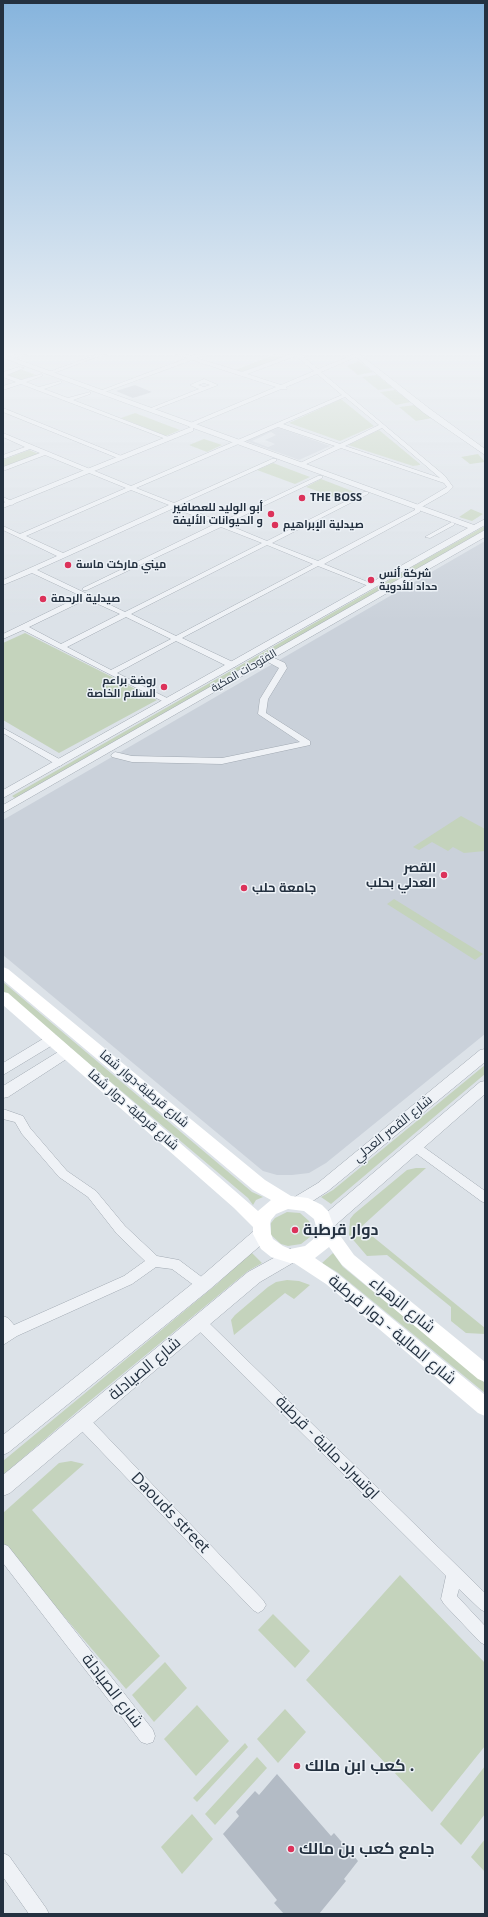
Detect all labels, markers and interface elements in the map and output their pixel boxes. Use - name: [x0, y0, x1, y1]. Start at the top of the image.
- place label: THE BOSS: [310, 491, 362, 505]
- marker: THE BOSS: [297, 493, 307, 503]
- place label: أبو الوليد للعصافير و الحيوانات الأليفة: [173, 501, 263, 527]
- marker: أبو الوليد للعصافير و الحيوانات الأليفة: [266, 509, 276, 519]
- place label: صيدلية الإبراهيم: [283, 518, 364, 532]
- marker: صيدلية الإبراهيم: [270, 520, 280, 530]
- place label: ميني ماركت ماسة: [76, 558, 166, 572]
- marker: ميني ماركت ماسة: [63, 560, 73, 570]
- place label: شركة أنس حداد للأدوية: [379, 567, 437, 593]
- marker: شركة أنس حداد للأدوية: [366, 575, 376, 585]
- place label: صيدلية الرحمة: [51, 592, 120, 606]
- marker: صيدلية الرحمة: [38, 594, 48, 604]
- street label: الفتوحات المكية: [209, 647, 279, 695]
- place label: روضة براعم السلام الخاصة: [87, 674, 156, 700]
- marker: روضة براعم السلام الخاصة: [159, 682, 169, 692]
- place label: القصر العدلي بحلب: [366, 860, 436, 891]
- marker: القصر العدلي بحلب: [439, 870, 449, 880]
- place label: جامعة حلب: [252, 880, 316, 896]
- marker: جامعة حلب: [239, 883, 249, 893]
- street label: شارع قرطبة-دوار شفا: [96, 1047, 192, 1131]
- street label: شارع قرطبة- دوار شفا: [84, 1066, 182, 1154]
- street label: شارع القصر العدلي: [350, 1092, 436, 1166]
- place label: دوار قرطبة: [303, 1220, 378, 1240]
- marker: دوار قرطبة: [290, 1225, 300, 1235]
- street label: شارع المالية - دوار قرطبة: [324, 1271, 460, 1389]
- street label: شارع الزهراء: [365, 1273, 439, 1337]
- street label: شارع الصيادلة: [105, 1333, 185, 1405]
- street label: اوتسراد مالية - قرطبة: [271, 1392, 383, 1504]
- street label: Daouds street: [127, 1469, 213, 1557]
- street label: شارع الصيادلة: [77, 1650, 147, 1732]
- place label: كعب ابن مالك .: [305, 1756, 414, 1776]
- marker: كعب ابن مالك .: [292, 1761, 302, 1771]
- place label: جامع كعب بن مالك: [299, 1839, 435, 1859]
- marker: جامع كعب بن مالك: [286, 1844, 296, 1854]

